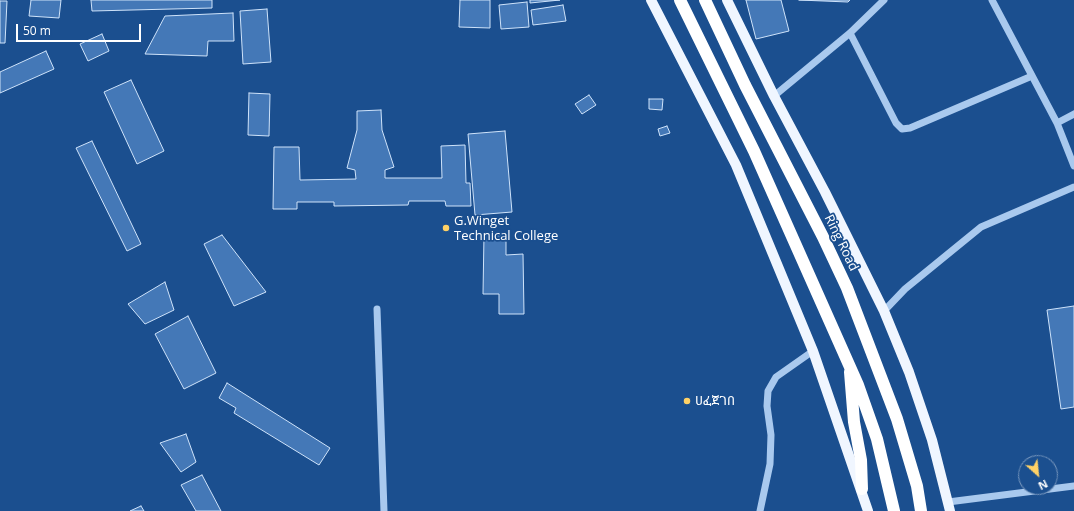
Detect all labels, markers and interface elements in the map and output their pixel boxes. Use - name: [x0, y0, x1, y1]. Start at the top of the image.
- scale bar: [18, 16, 143, 42]
- text: 50 m: [23, 22, 51, 39]
- street label: Ring Road: [821, 212, 861, 274]
- place label: G.Winget Technical College: [454, 213, 558, 244]
- marker: G.Winget Technical College: [441, 223, 451, 233]
- place label: ሀፈጀገበ: [695, 393, 735, 409]
- marker: ሀፈጀገበ: [682, 396, 692, 406]
- north arrow: [1018, 455, 1058, 495]
- text: N: [1036, 477, 1051, 494]

